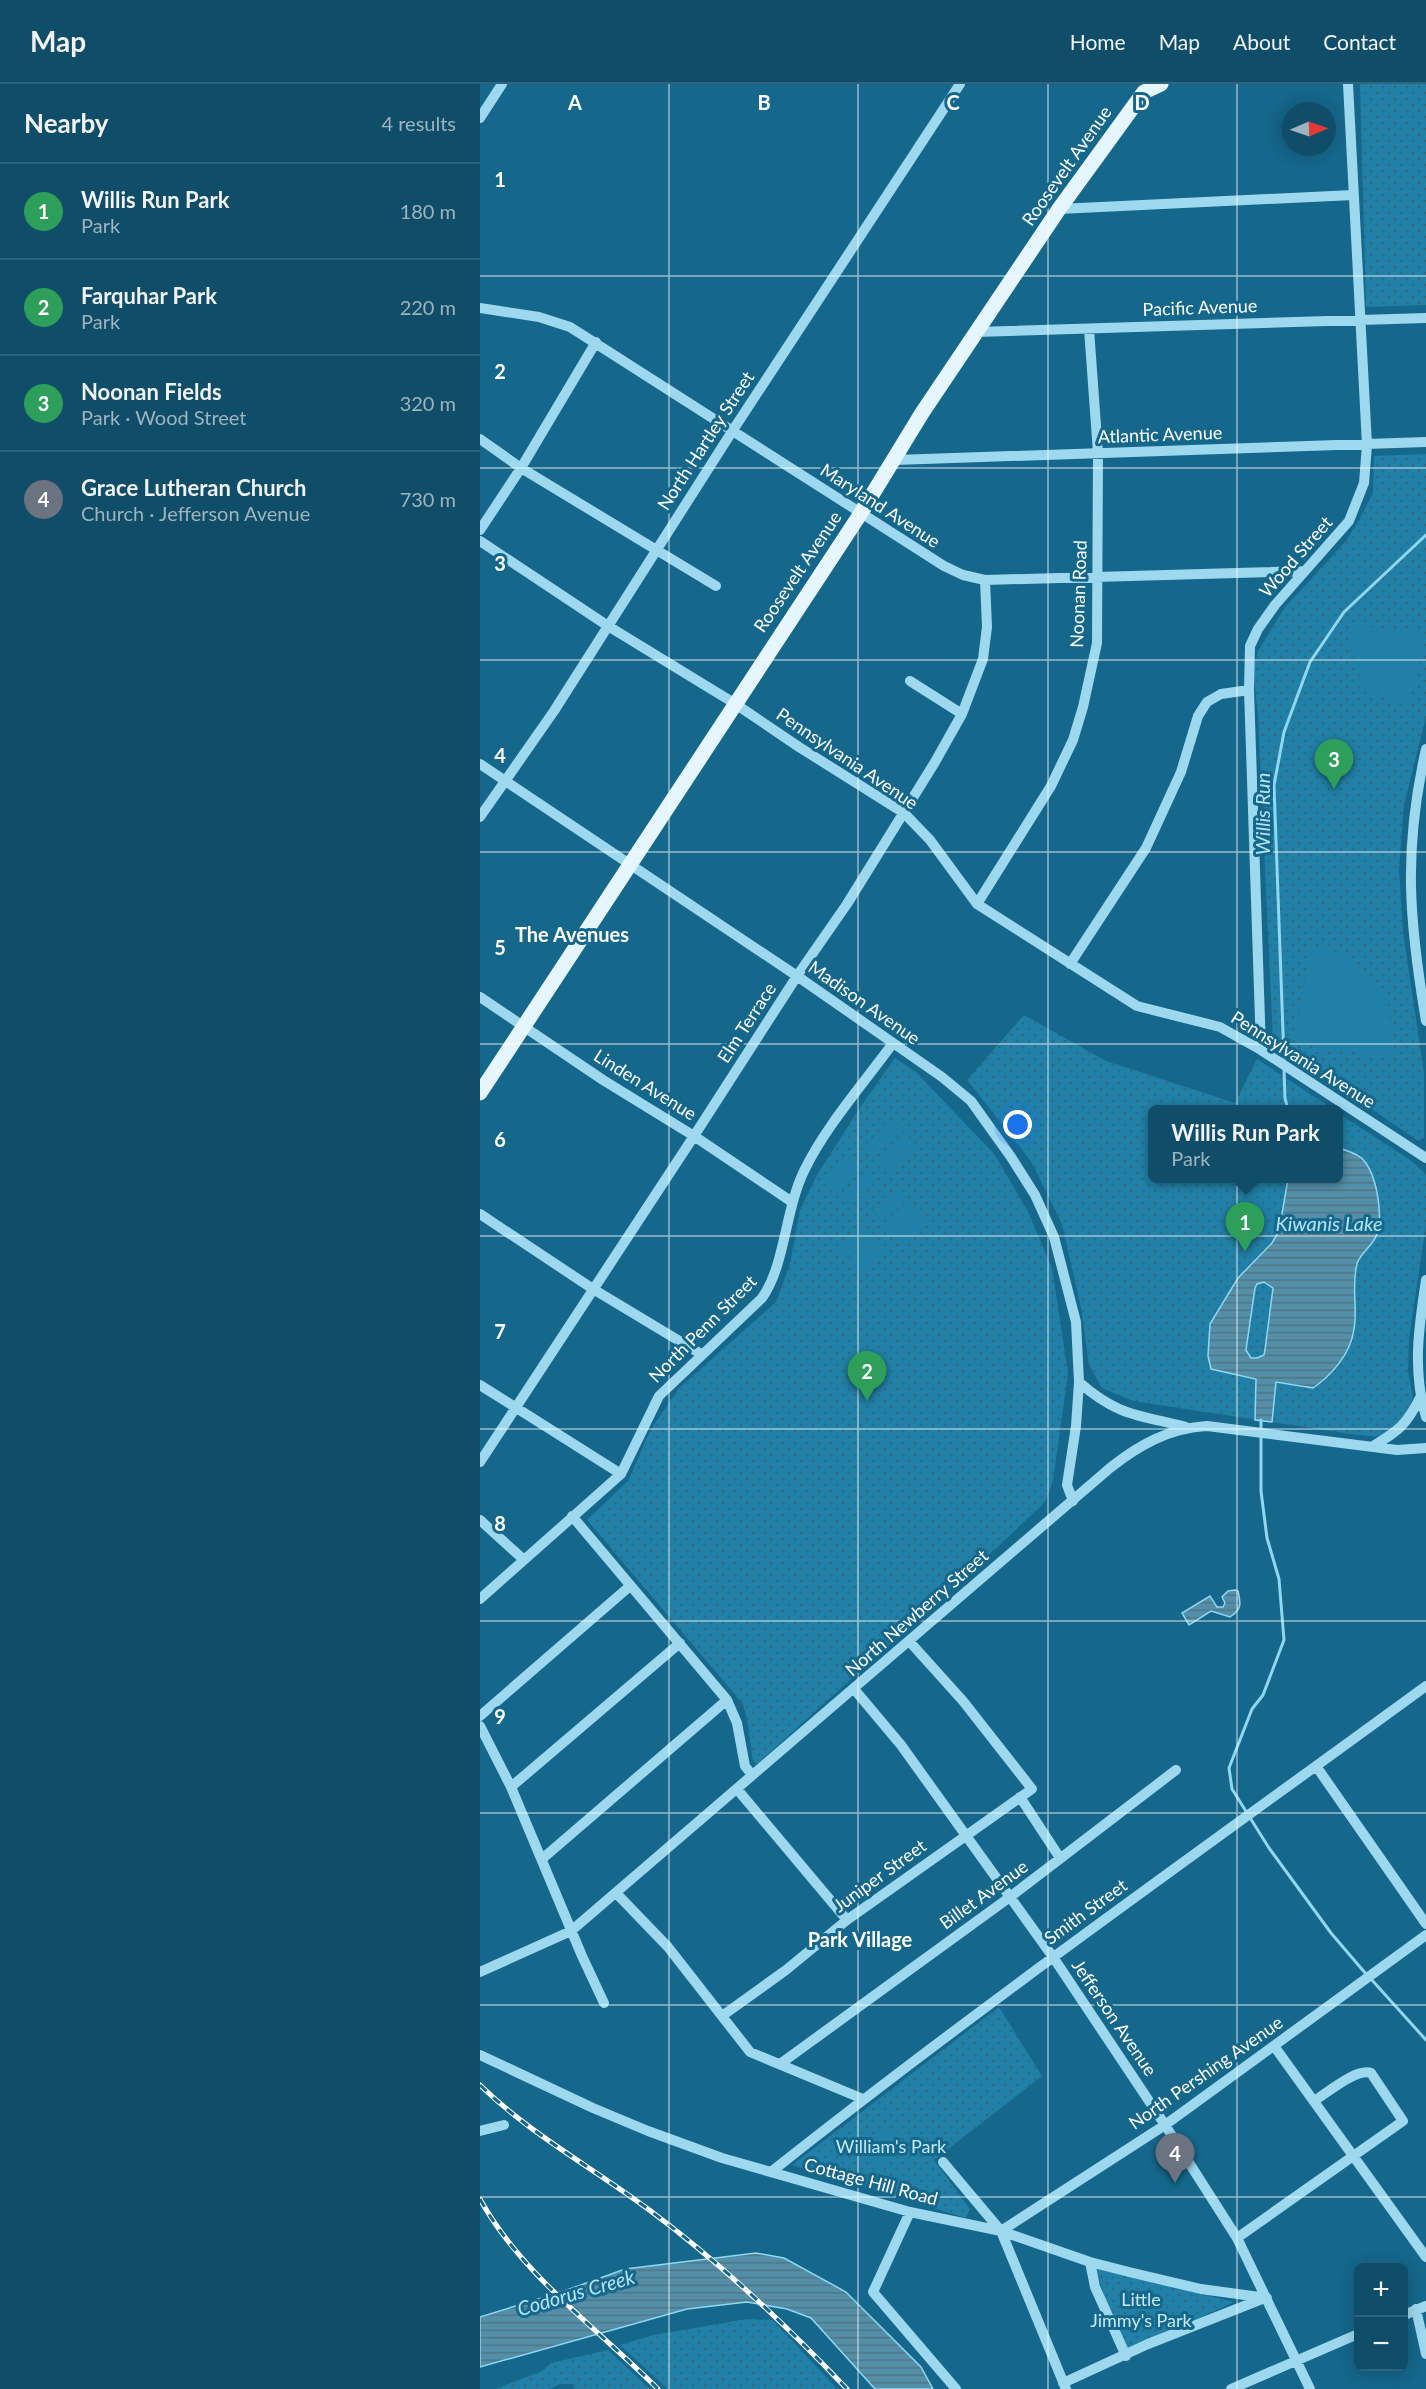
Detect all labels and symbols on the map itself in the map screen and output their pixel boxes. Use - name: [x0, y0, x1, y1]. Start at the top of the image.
- text: A: [567, 90, 582, 114]
- text: B: [757, 90, 771, 114]
- text: C: [946, 90, 960, 114]
- text: D: [1134, 90, 1150, 114]
- street label: Roosevelt Avenue: [1017, 101, 1116, 230]
- north arrow: [1282, 102, 1336, 156]
- text: 1: [494, 167, 506, 191]
- street label: Pacific Avenue: [1142, 294, 1258, 320]
- text: 2: [494, 359, 506, 383]
- street label: North Hartley Street: [652, 366, 759, 514]
- street label: Atlantic Avenue: [1097, 421, 1223, 447]
- street label: Maryland Avenue: [817, 458, 944, 552]
- street label: Roosevelt Avenue: [749, 507, 846, 636]
- street label: Wood Street: [1254, 511, 1337, 601]
- street label: Noonan Road: [1065, 540, 1091, 648]
- text: 3: [494, 551, 506, 575]
- street label: Pennsylvania Avenue: [773, 703, 923, 814]
- pin: 3: [1314, 740, 1354, 789]
- text: 4: [494, 743, 506, 767]
- water label: Willis Run: [1250, 773, 1274, 855]
- district label: The Avenues: [515, 922, 629, 946]
- text: 5: [494, 935, 506, 959]
- street label: Madison Avenue: [804, 955, 925, 1049]
- street label: Elm Terrace: [712, 978, 780, 1067]
- street label: Pennsylvania Avenue: [1227, 1006, 1380, 1112]
- street label: Linden Avenue: [590, 1044, 701, 1124]
- your location: [1003, 1110, 1032, 1139]
- text: 6: [494, 1127, 506, 1151]
- pin: 1: [1226, 1202, 1264, 1252]
- water label: Kiwanis Lake: [1275, 1211, 1383, 1235]
- street label: North Penn Street: [644, 1269, 761, 1387]
- text: 7: [494, 1319, 506, 1343]
- pin: 2: [848, 1352, 886, 1401]
- text: 8: [494, 1511, 506, 1535]
- street label: North Newberry Street: [840, 1544, 993, 1680]
- text: 9: [494, 1704, 506, 1728]
- street label: Juniper Street: [829, 1834, 931, 1916]
- street label: Billet Avenue: [935, 1855, 1032, 1934]
- street label: Smith Street: [1040, 1873, 1132, 1949]
- district label: Park Village: [808, 1927, 913, 1951]
- street label: Jefferson Avenue: [1068, 1955, 1162, 2080]
- street label: North Pershing Avenue: [1124, 2011, 1287, 2134]
- pin: 4: [1156, 2134, 1194, 2183]
- park label: William's Park: [836, 2135, 947, 2157]
- street label: Cottage Hill Road: [802, 2153, 940, 2209]
- water label: Codorus Creek: [514, 2264, 638, 2320]
- park label: Little Jimmy's Park: [1090, 2288, 1193, 2331]

